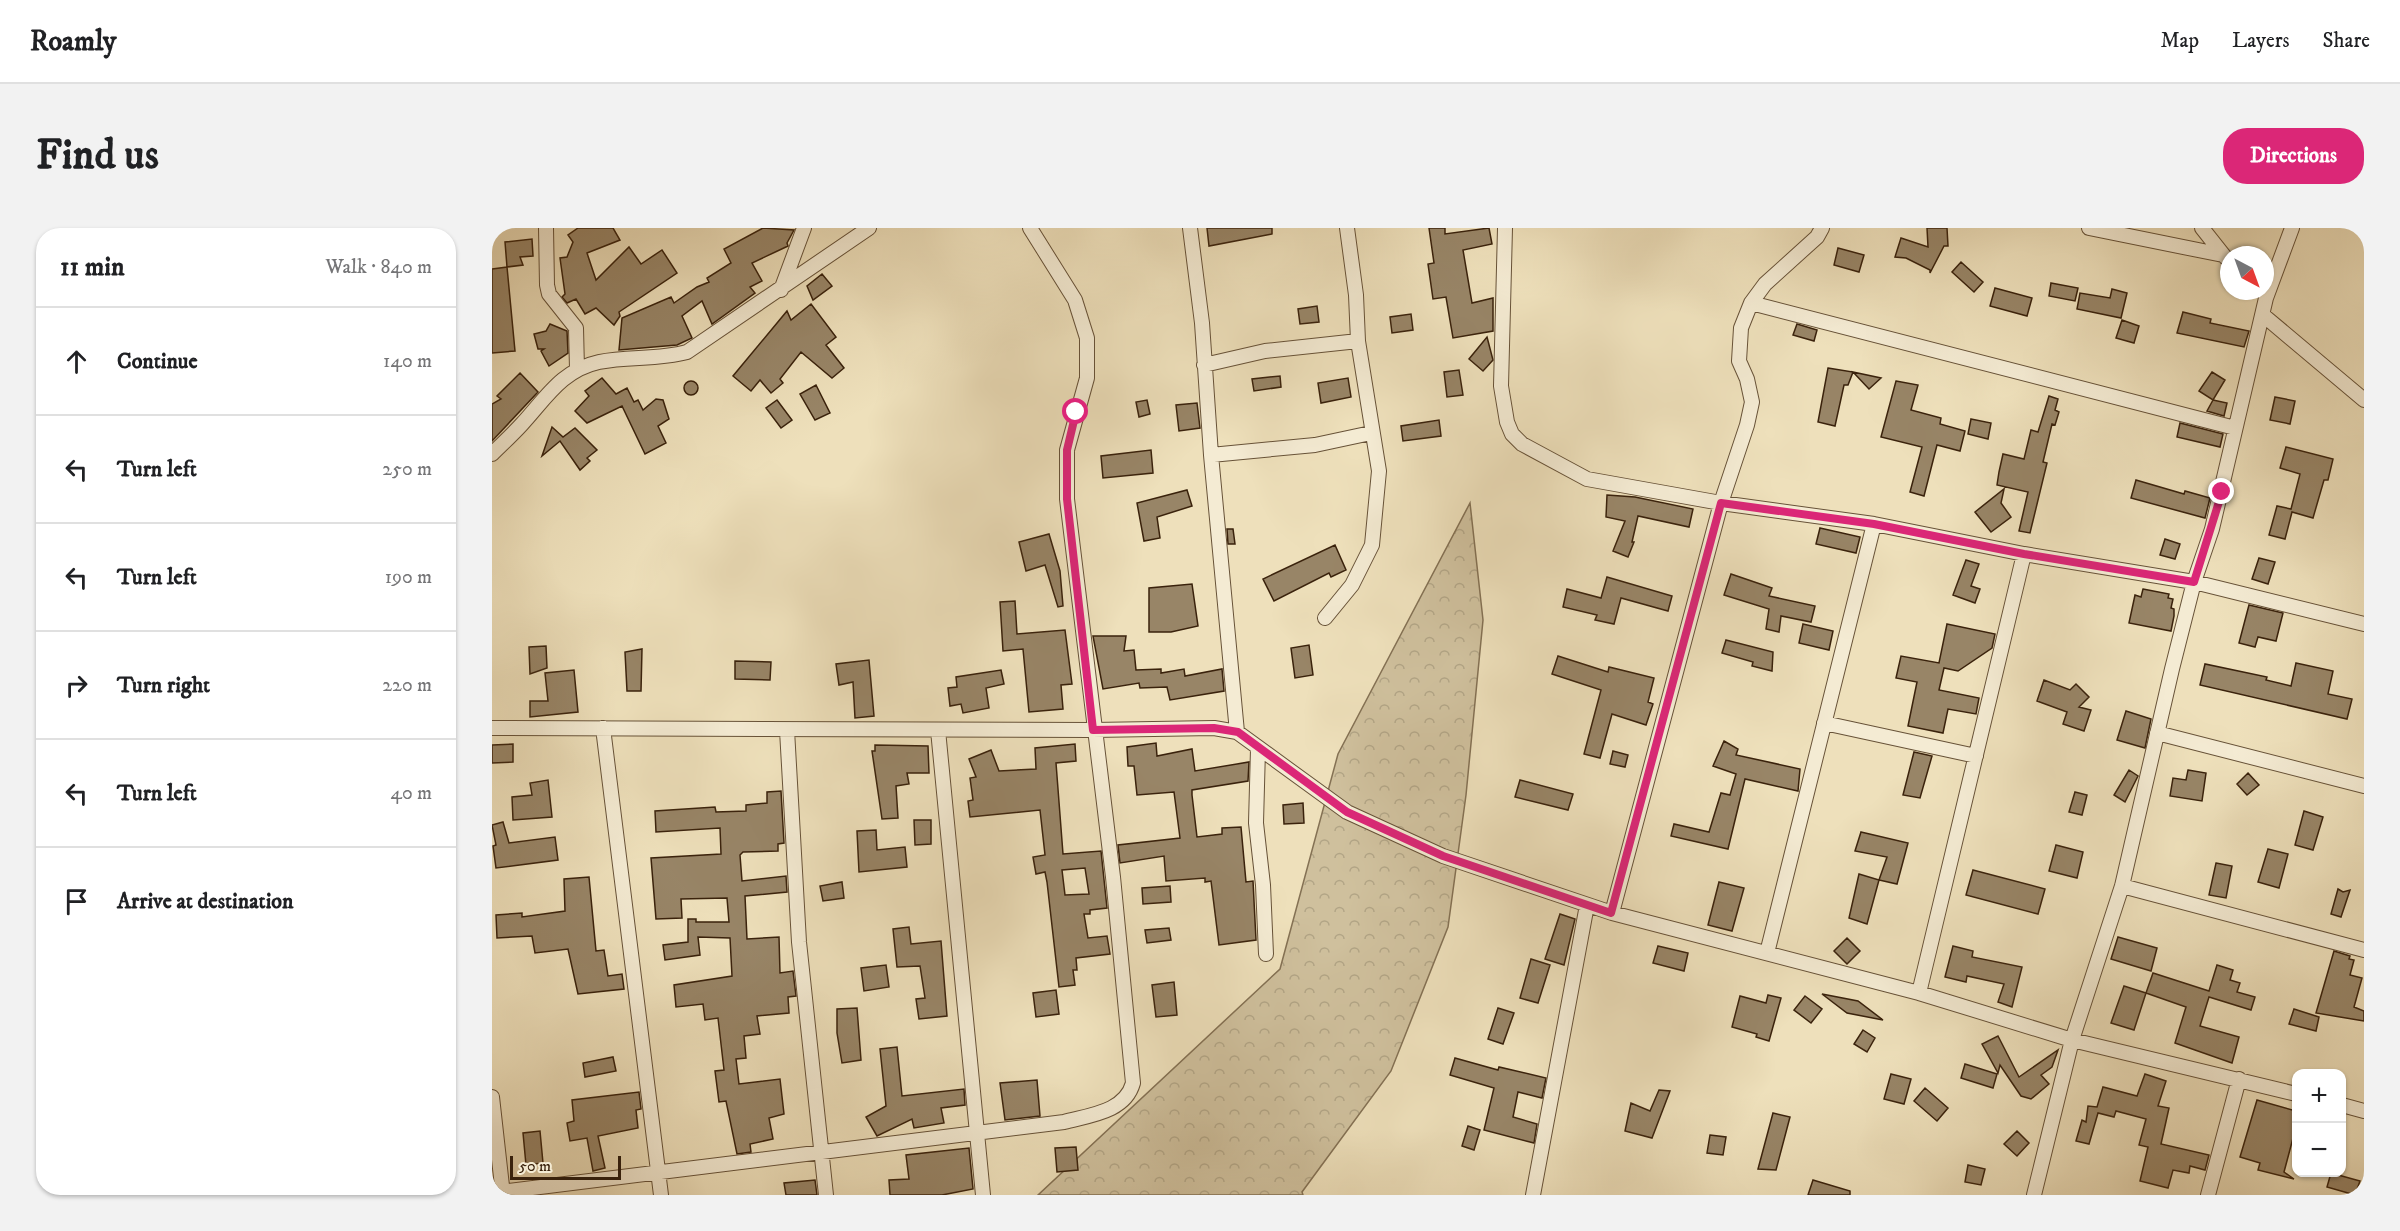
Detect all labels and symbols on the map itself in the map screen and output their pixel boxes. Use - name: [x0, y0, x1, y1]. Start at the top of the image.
- north arrow: [2220, 246, 2274, 300]
- route start: [1062, 398, 1088, 424]
- route end: [2208, 478, 2234, 504]
- scale bar: [510, 1153, 621, 1180]

